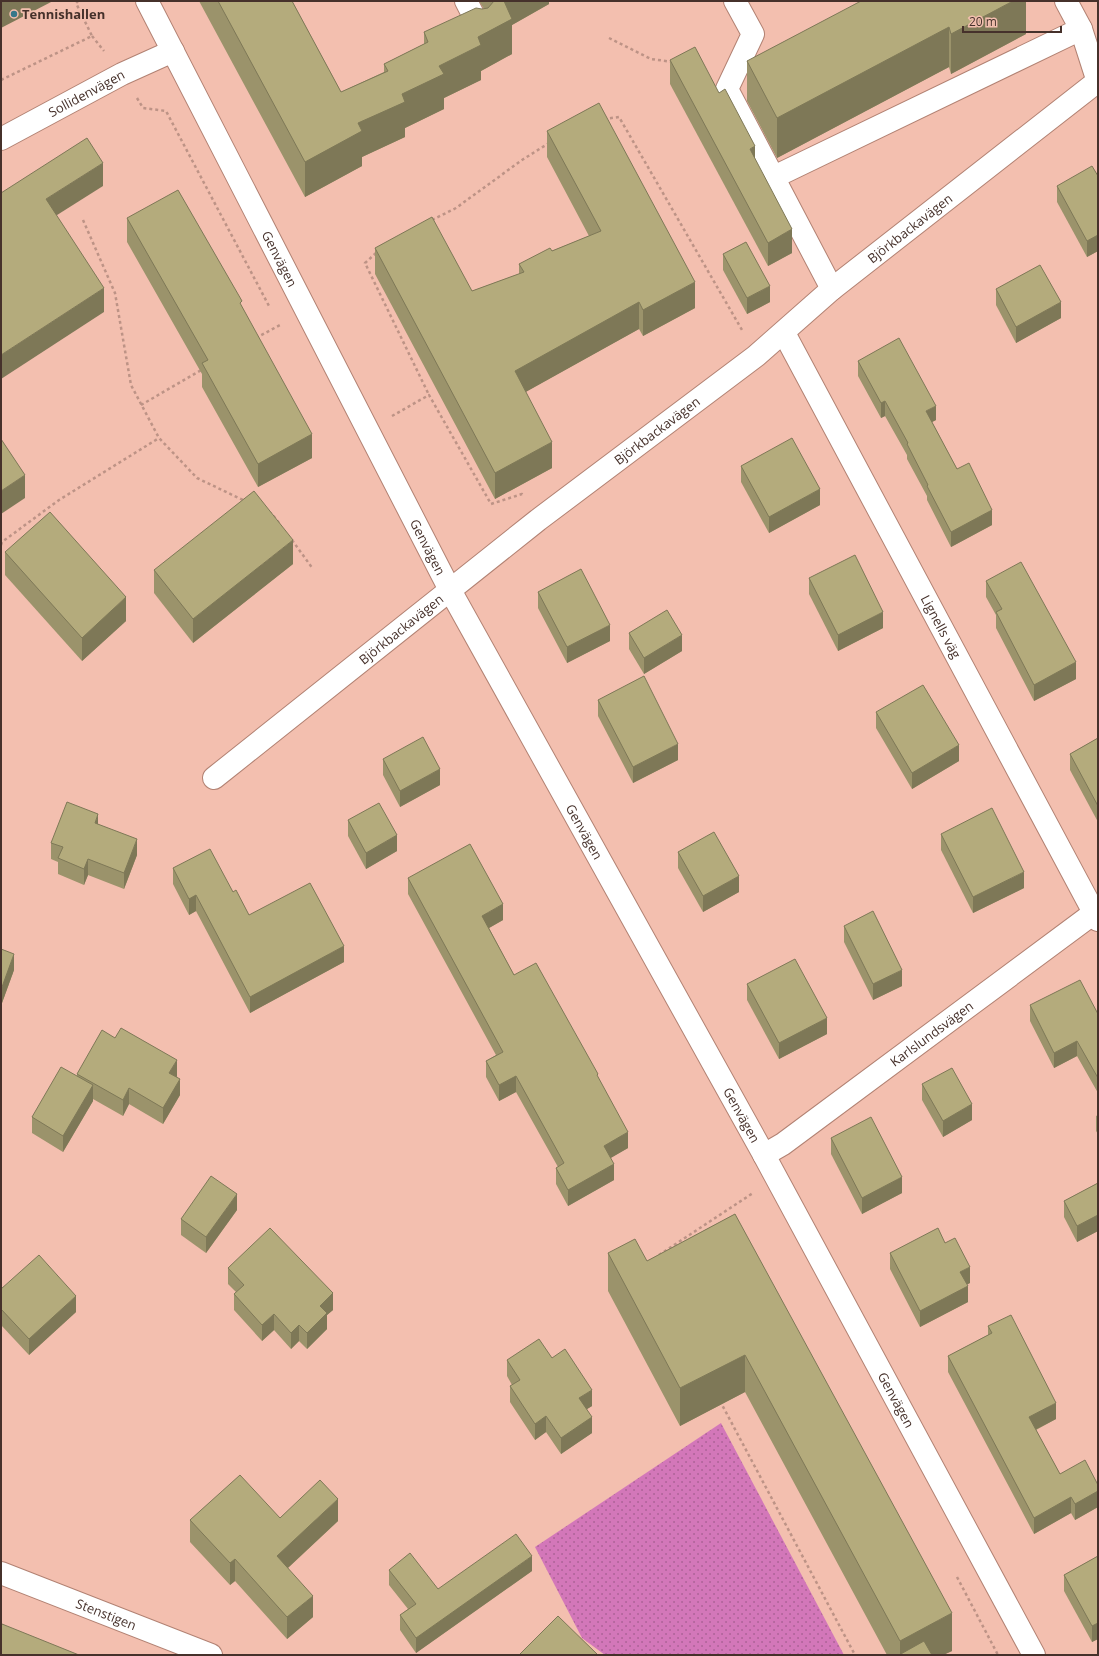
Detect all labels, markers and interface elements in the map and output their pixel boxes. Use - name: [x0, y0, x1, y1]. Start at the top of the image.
- place label: Tennishallen: [22, 5, 105, 23]
- scale bar: [963, 8, 1061, 34]
- marker: Tennishallen: [9, 9, 19, 19]
- text: 20 m: [969, 13, 997, 30]
- street label: Sollidenvägen: [45, 65, 128, 121]
- street label: Björkbackavägen: [864, 189, 956, 267]
- street label: Genvägen: [258, 228, 302, 290]
- street label: Björkbackavägen: [610, 392, 704, 469]
- street label: Genvägen: [406, 516, 450, 578]
- street label: Björkbackavägen: [355, 590, 447, 668]
- street label: Lignells väg: [917, 592, 965, 661]
- street label: Genvägen: [562, 801, 607, 863]
- street label: Karlslundsvägen: [886, 997, 977, 1071]
- street label: Genvägen: [719, 1084, 764, 1146]
- street label: Genvägen: [874, 1369, 919, 1431]
- street label: Stenstigen: [73, 1594, 139, 1634]

